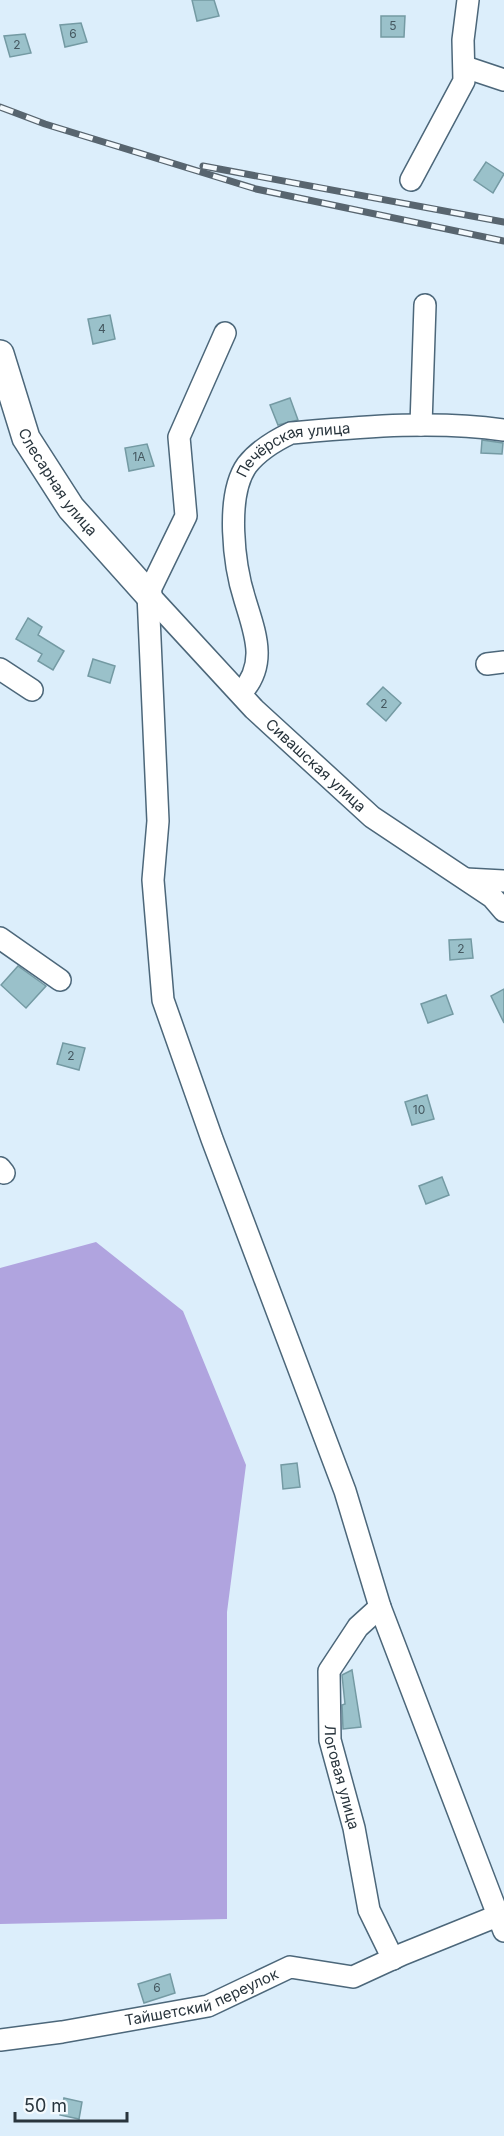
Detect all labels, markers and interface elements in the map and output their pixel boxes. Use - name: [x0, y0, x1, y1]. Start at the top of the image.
- house number: 5: [389, 18, 397, 33]
- house number: 6: [69, 26, 77, 41]
- house number: 2: [13, 37, 21, 52]
- house number: 4: [98, 321, 106, 336]
- street label: Печёрская улица: [232, 418, 351, 480]
- street label: Слесарная улица: [15, 426, 101, 540]
- house number: 1А: [132, 449, 146, 464]
- house number: 2: [380, 696, 388, 711]
- street label: Сивашская улица: [262, 714, 370, 816]
- house number: 2: [457, 941, 465, 956]
- house number: 2: [67, 1048, 75, 1063]
- house number: 10: [413, 1102, 425, 1117]
- street label: Логовая улица: [320, 1725, 364, 1832]
- street label: Тайшетский переулок: [123, 1964, 281, 2030]
- house number: 6: [153, 1980, 161, 1995]
- scale bar: [15, 2085, 128, 2123]
- text: 50 m: [24, 2095, 67, 2116]

